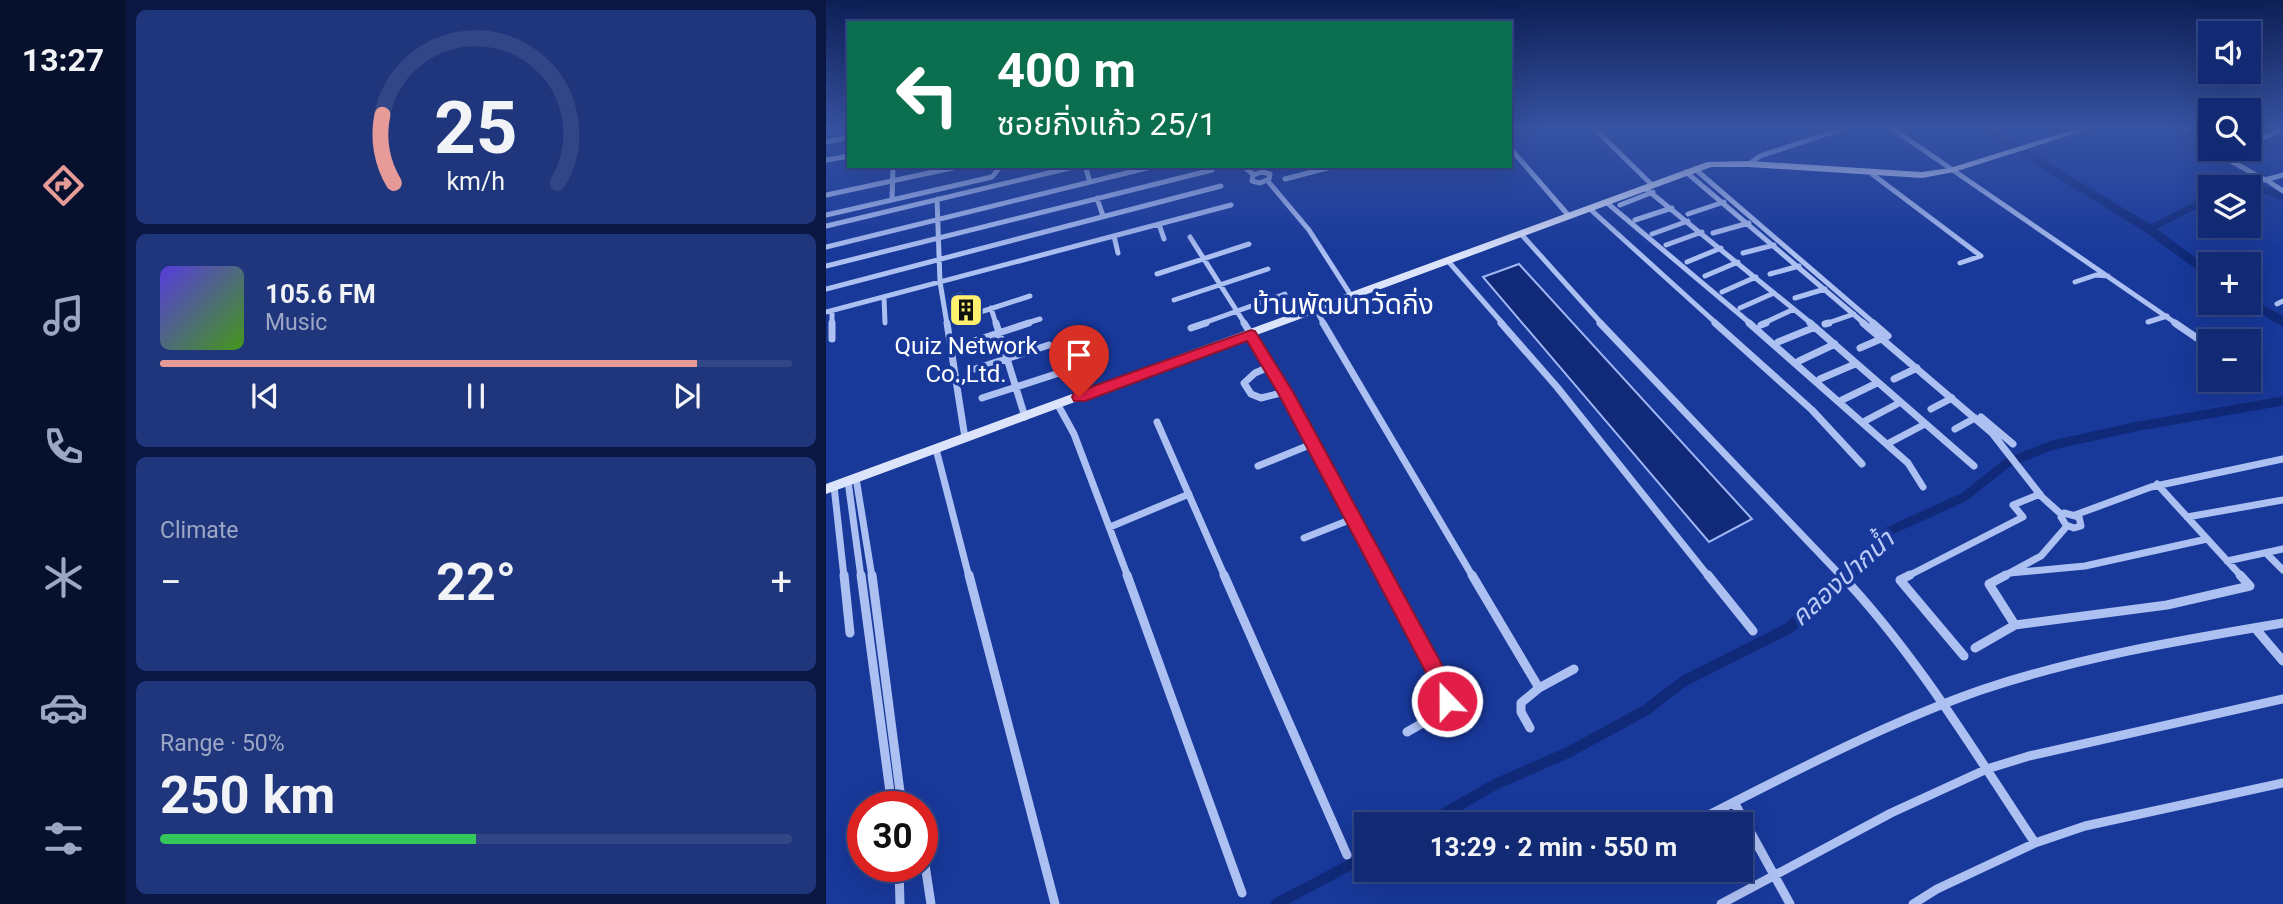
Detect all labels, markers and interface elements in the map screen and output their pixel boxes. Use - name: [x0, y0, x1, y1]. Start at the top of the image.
- map controls: [2198, 21, 2261, 392]
- button: sound: [2198, 21, 2261, 84]
- text: 13:27: [22, 41, 104, 79]
- text: 400 m: [997, 42, 1136, 99]
- icon: left: [882, 49, 973, 140]
- text: 25: [434, 85, 518, 171]
- button: search: [2198, 98, 2261, 161]
- text: ซอยกิ่งแก้ว 25/1: [997, 105, 1217, 143]
- icon: directions: [39, 161, 88, 210]
- text: km/h: [447, 167, 505, 196]
- button: layers: [2198, 175, 2261, 238]
- button: +: [2198, 252, 2261, 315]
- text: 105.6 FM: [265, 279, 376, 309]
- district label: บ้านพัฒนาวัดกิ่ง: [1252, 287, 1434, 321]
- icon: music: [39, 291, 88, 340]
- building icon: Quiz Network Co.,Ltd.: [947, 291, 985, 329]
- text: Music: [265, 309, 327, 336]
- pin: [1049, 325, 1109, 397]
- button: −: [2198, 329, 2261, 392]
- place label: Quiz Network Co.,Ltd.: [894, 332, 1038, 388]
- icon: arrive: [1060, 336, 1098, 374]
- icon: previous: [246, 377, 284, 415]
- icon: pause: [457, 377, 495, 415]
- icon: next: [668, 377, 706, 415]
- icon: phone: [39, 422, 88, 471]
- text: Climate: [160, 517, 239, 544]
- water label: คลองปากน้ำ: [1782, 521, 1901, 632]
- text: 22°: [436, 552, 516, 613]
- icon: climate: [39, 553, 88, 602]
- text: −: [160, 560, 182, 604]
- text: +: [770, 560, 792, 604]
- position arrow: [1410, 664, 1484, 738]
- icon: car: [39, 683, 88, 732]
- text: Range · 50%: [160, 730, 285, 757]
- text: 250 km: [160, 765, 335, 826]
- speed limit sign: 30: [847, 791, 938, 882]
- icon: filters: [39, 814, 88, 863]
- text: 13:29 · 2 min · 550 m: [1430, 832, 1677, 862]

